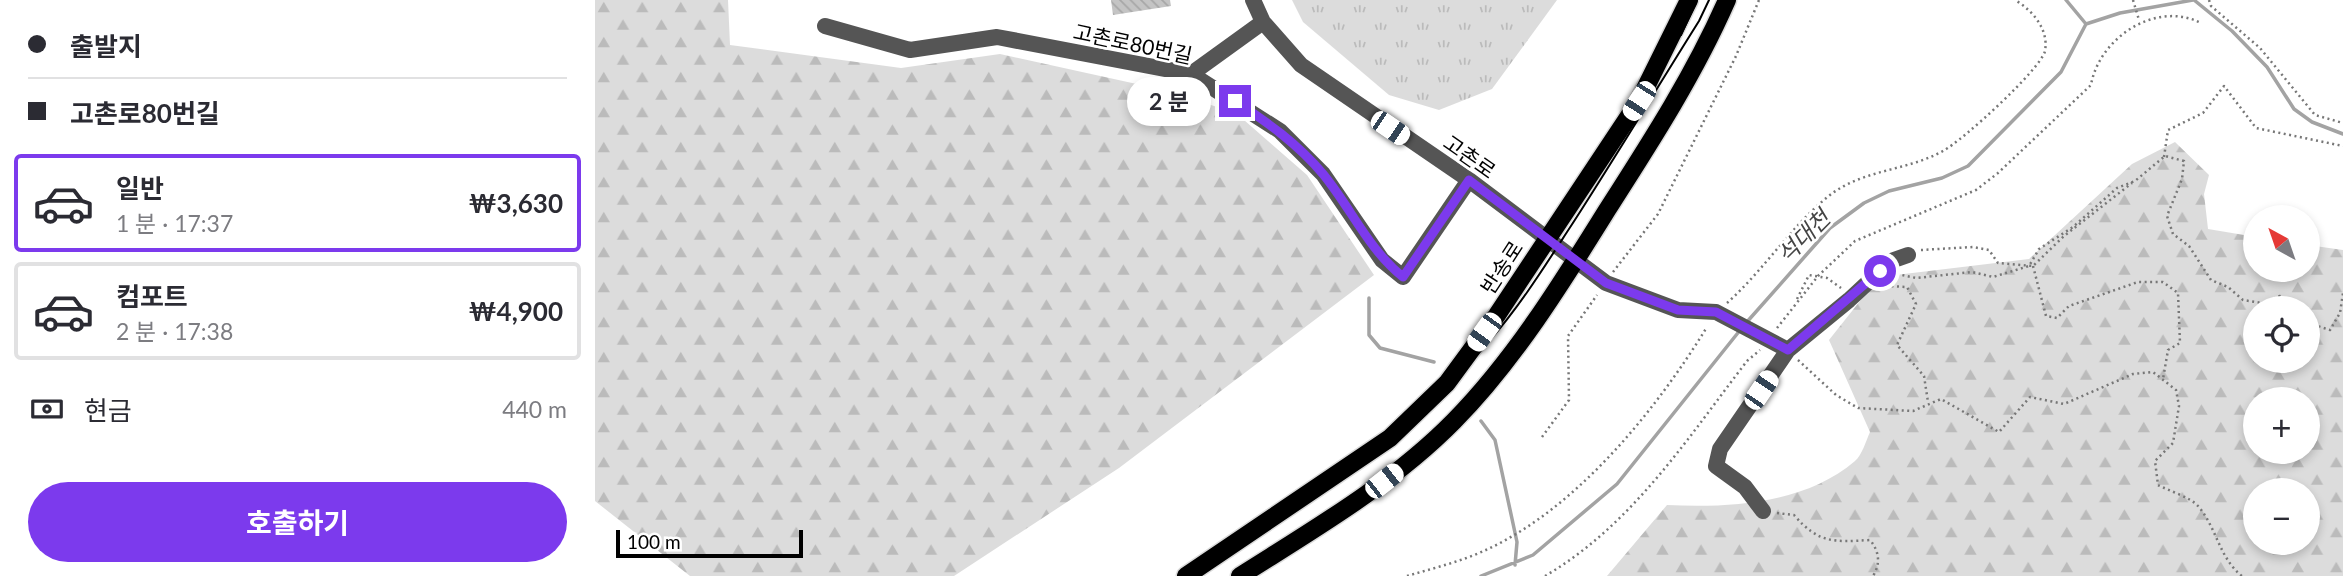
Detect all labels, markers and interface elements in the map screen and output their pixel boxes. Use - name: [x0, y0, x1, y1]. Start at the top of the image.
- street label: 고촌로80번길: [1071, 18, 1195, 68]
- text: 출발지: [70, 30, 142, 62]
- callout: 2 분: [1127, 76, 1211, 126]
- car: [1619, 78, 1660, 124]
- route end: [1219, 85, 1251, 117]
- text: 2 분: [1149, 87, 1189, 115]
- text: 고촌로80번길: [70, 97, 220, 129]
- car: [1367, 108, 1414, 148]
- street label: 고촌로: [1439, 129, 1501, 183]
- icon: car: [32, 172, 95, 235]
- text: 일반: [116, 172, 164, 204]
- text: ₩3,630: [469, 187, 563, 219]
- water label: 석대천: [1771, 202, 1837, 268]
- north arrow: [2243, 205, 2321, 282]
- map controls: [2243, 205, 2320, 555]
- text: 1 분 · 17:37: [116, 209, 233, 237]
- street label: 반송로: [1475, 236, 1527, 298]
- route start: [1864, 255, 1896, 287]
- icon: car: [32, 280, 95, 343]
- text: 컴포트: [116, 280, 188, 312]
- text: ₩4,900: [469, 295, 563, 327]
- button: locate: [2243, 296, 2320, 373]
- car: [1464, 309, 1505, 355]
- text: 2 분 · 17:38: [116, 317, 233, 345]
- car: [1741, 367, 1782, 413]
- button: +: [2243, 387, 2320, 464]
- icon: cash: [28, 390, 66, 428]
- text: 현금: [84, 394, 132, 426]
- text: 440 m: [502, 395, 567, 423]
- car: [1361, 460, 1408, 502]
- button: −: [2243, 478, 2320, 555]
- button: 호출하기: [28, 482, 567, 562]
- scale bar: [616, 527, 803, 559]
- text: 100 m: [627, 530, 681, 553]

